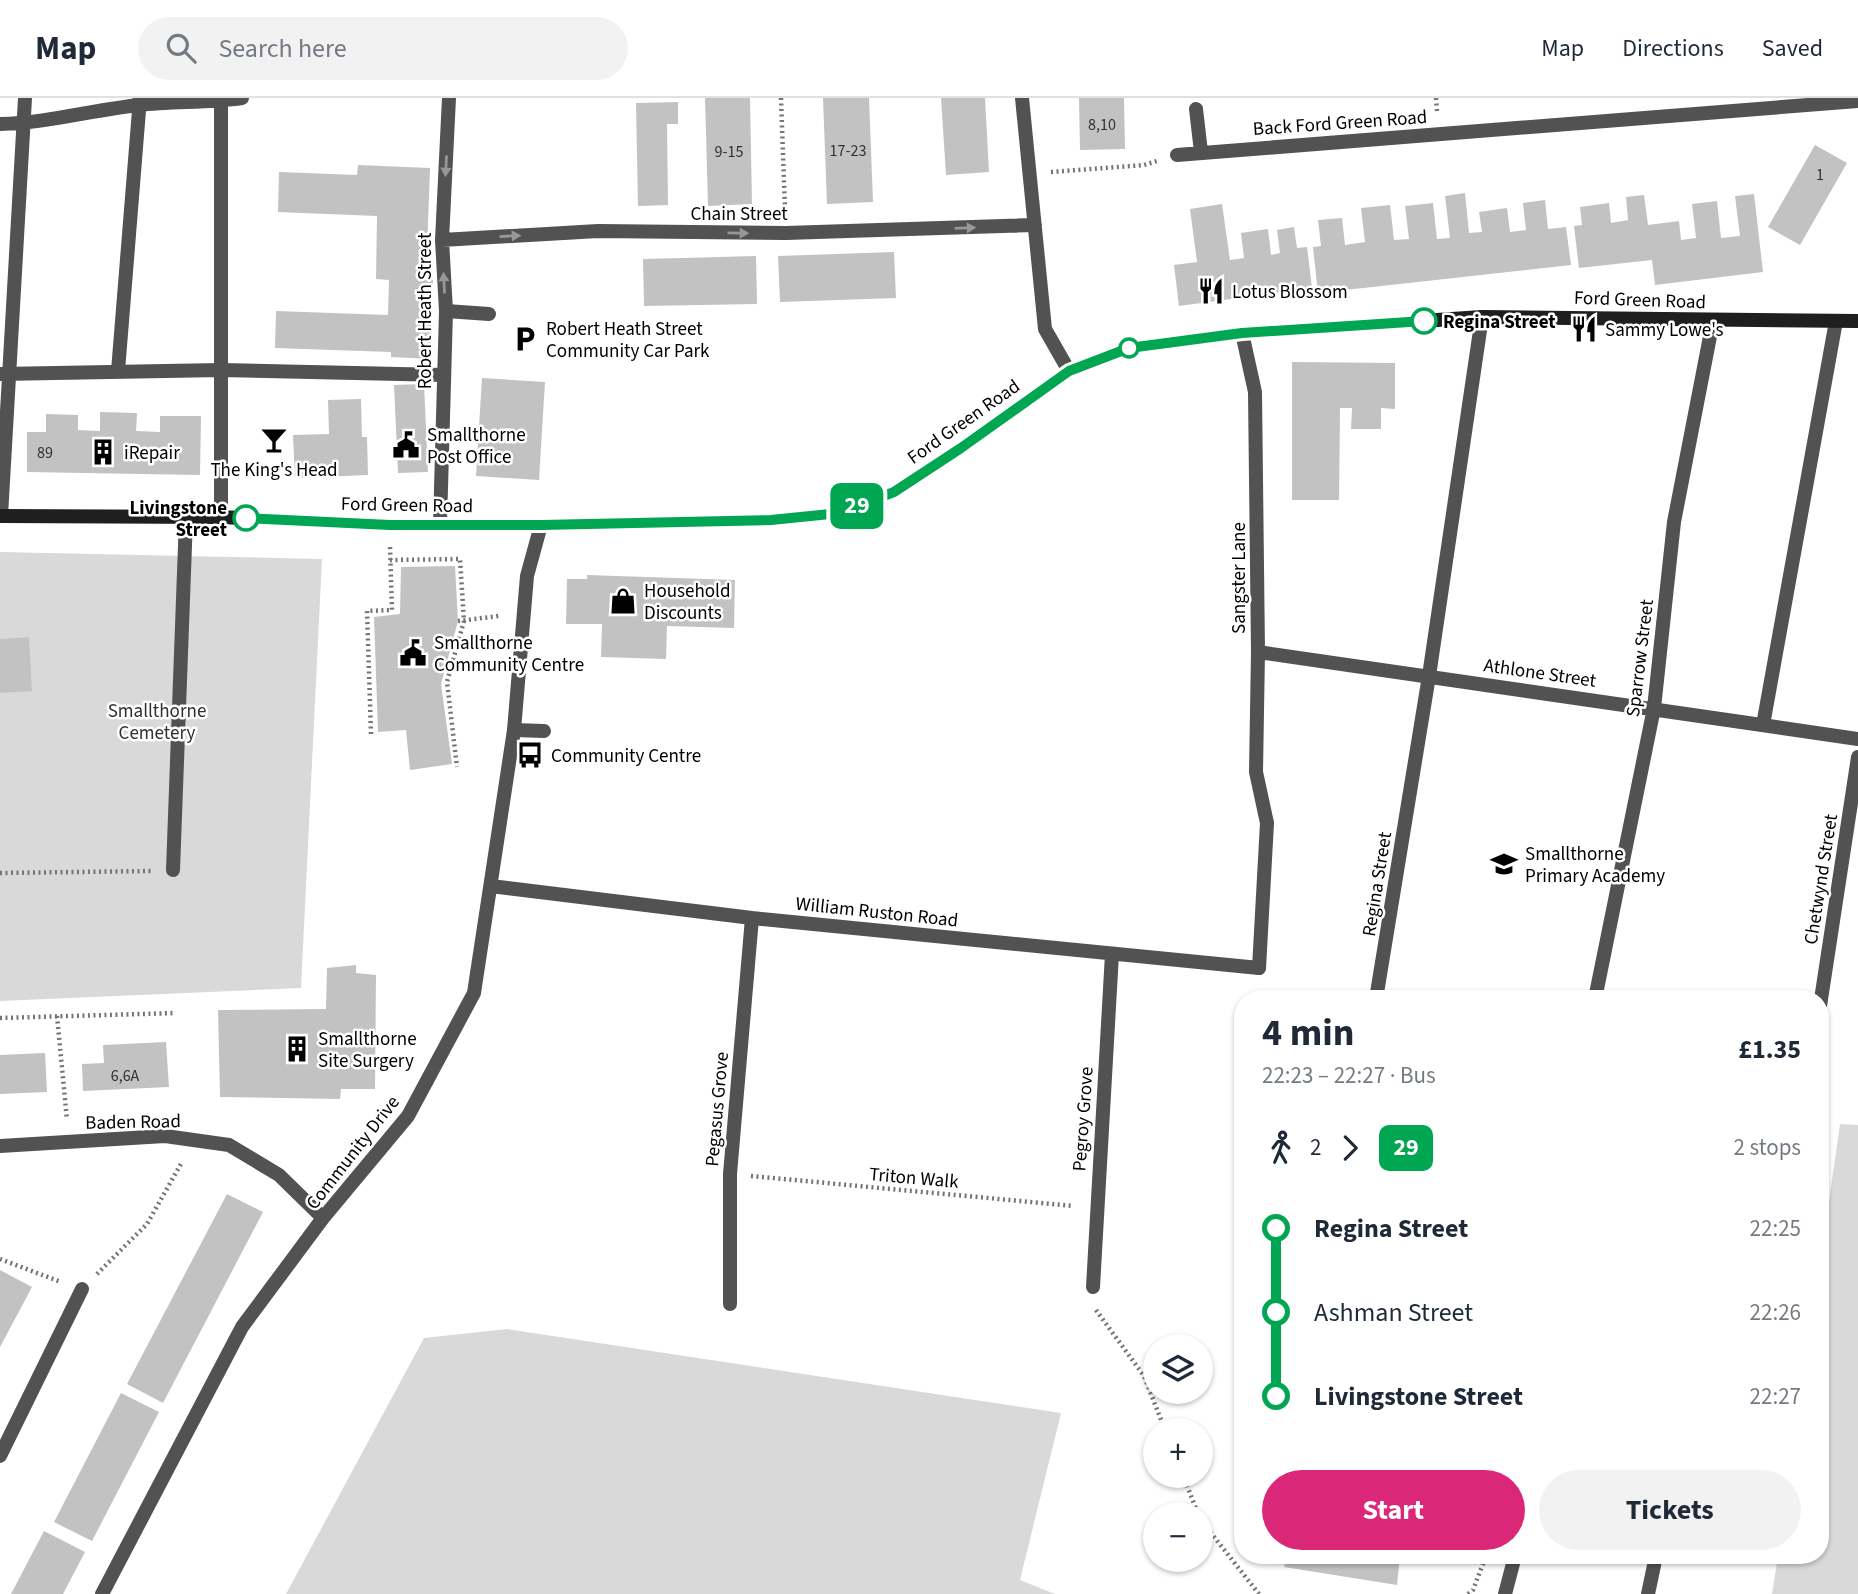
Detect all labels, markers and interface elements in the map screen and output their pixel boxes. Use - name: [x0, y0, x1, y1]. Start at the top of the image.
- search box: [138, 17, 628, 80]
- text: Map: [35, 25, 96, 72]
- icon: search: [162, 29, 200, 67]
- text: Search here: [218, 30, 347, 67]
- text: Map: [1541, 31, 1584, 66]
- text: Directions: [1622, 31, 1724, 66]
- text: Saved: [1762, 31, 1823, 66]
- street label: Back Ford Green Road: [1252, 104, 1428, 143]
- house number: 8,10: [1088, 114, 1116, 136]
- house number: 17-23: [830, 140, 866, 162]
- house number: 9-15: [715, 141, 743, 163]
- one-way arrow: [440, 155, 451, 177]
- house number: 1: [1816, 164, 1824, 186]
- street label: Chain Street: [690, 201, 788, 228]
- one-way arrow: [954, 222, 976, 233]
- one-way arrow: [727, 227, 749, 239]
- one-way arrow: [499, 231, 521, 242]
- street label: Robert Heath Street: [412, 232, 439, 389]
- one-way arrow: [439, 272, 450, 294]
- restaurant icon: Lotus Blossom: [1196, 276, 1226, 306]
- place label: Lotus Blossom: [1232, 279, 1348, 306]
- street label: Ford Green Road: [1573, 285, 1706, 316]
- marker: Regina Street: [1411, 308, 1437, 334]
- place label: Regina Street: [1443, 309, 1556, 336]
- restaurant icon: Sammy Lowe's: [1569, 314, 1599, 344]
- place label: Robert Heath Street Community Car Park: [546, 316, 710, 365]
- place label: Sammy Lowe's: [1605, 317, 1724, 344]
- parking icon: Robert Heath Street Community Car Park: [510, 324, 540, 354]
- unlabelled marker: [1119, 338, 1139, 358]
- street label: Ford Green Road: [902, 373, 1026, 471]
- place label: Smallthorne Post Office: [427, 422, 526, 471]
- bar icon: The King's Head: [259, 425, 289, 455]
- public building icon: Smallthorne Post Office: [391, 430, 421, 460]
- building icon: iRepair: [88, 437, 118, 467]
- place label: iRepair: [124, 440, 180, 467]
- house number: 89: [37, 442, 53, 464]
- place label: The King's Head: [210, 457, 338, 484]
- line badge: 29: [826, 483, 888, 529]
- text: 29: [844, 488, 870, 523]
- street label: Ford Green Road: [341, 491, 473, 520]
- place label: Livingstone Street: [129, 495, 227, 544]
- marker: Livingstone Street: [233, 505, 259, 531]
- street label: Sangster Lane: [1226, 522, 1253, 634]
- place label: Household Discounts: [644, 578, 730, 627]
- shop icon: Household Discounts: [608, 586, 638, 616]
- street label: Sparrow Street: [1620, 597, 1661, 719]
- place label: Smallthorne Community Centre: [434, 630, 584, 679]
- public building icon: Smallthorne Community Centre: [398, 638, 428, 668]
- street label: Athlone Street: [1482, 652, 1598, 695]
- park label: Smallthorne Cemetery: [108, 698, 206, 747]
- bus stop icon: Community Centre: [515, 740, 545, 770]
- place label: Community Centre: [551, 743, 701, 770]
- street label: Chetwynd Street: [1798, 812, 1845, 946]
- street label: Regina Street: [1356, 829, 1399, 938]
- place label: Smallthorne Primary Academy: [1525, 841, 1665, 890]
- school or university icon: Smallthorne Primary Academy: [1489, 849, 1519, 879]
- street label: William Ruston Road: [794, 891, 959, 934]
- text: 4 min: [1262, 1006, 1354, 1060]
- place label: Smallthorne Site Surgery: [318, 1026, 417, 1075]
- text: £1.35: [1738, 1031, 1801, 1068]
- building icon: Smallthorne Site Surgery: [282, 1034, 312, 1064]
- street label: Pegasus Grove: [699, 1051, 736, 1168]
- text: 22:23 – 22:27 · Bus: [1262, 1059, 1436, 1092]
- house number: 6,6A: [111, 1065, 140, 1087]
- street label: Pegroy Grove: [1066, 1066, 1101, 1172]
- street label: Community Drive: [300, 1090, 406, 1216]
- street label: Baden Road: [85, 1108, 181, 1137]
- icon: walk: [1262, 1129, 1300, 1167]
- icon: forward: [1331, 1129, 1369, 1167]
- text: 29: [1393, 1130, 1419, 1165]
- text: 2: [1310, 1131, 1321, 1164]
- text: 2 stops: [1734, 1131, 1801, 1164]
- street label: Triton Walk: [868, 1161, 960, 1196]
- text: Regina Street: [1314, 1210, 1468, 1247]
- text: 22:25: [1750, 1212, 1801, 1245]
- text: Ashman Street: [1314, 1294, 1473, 1331]
- text: 22:26: [1750, 1296, 1801, 1329]
- map controls: [1143, 1334, 1213, 1572]
- button: layers: [1143, 1334, 1213, 1404]
- text: Livingstone Street: [1314, 1378, 1523, 1415]
- text: 22:27: [1750, 1380, 1801, 1413]
- button: +: [1143, 1418, 1213, 1488]
- button: Start: [1262, 1470, 1525, 1550]
- button: Tickets: [1539, 1470, 1801, 1550]
- button: −: [1143, 1502, 1213, 1572]

